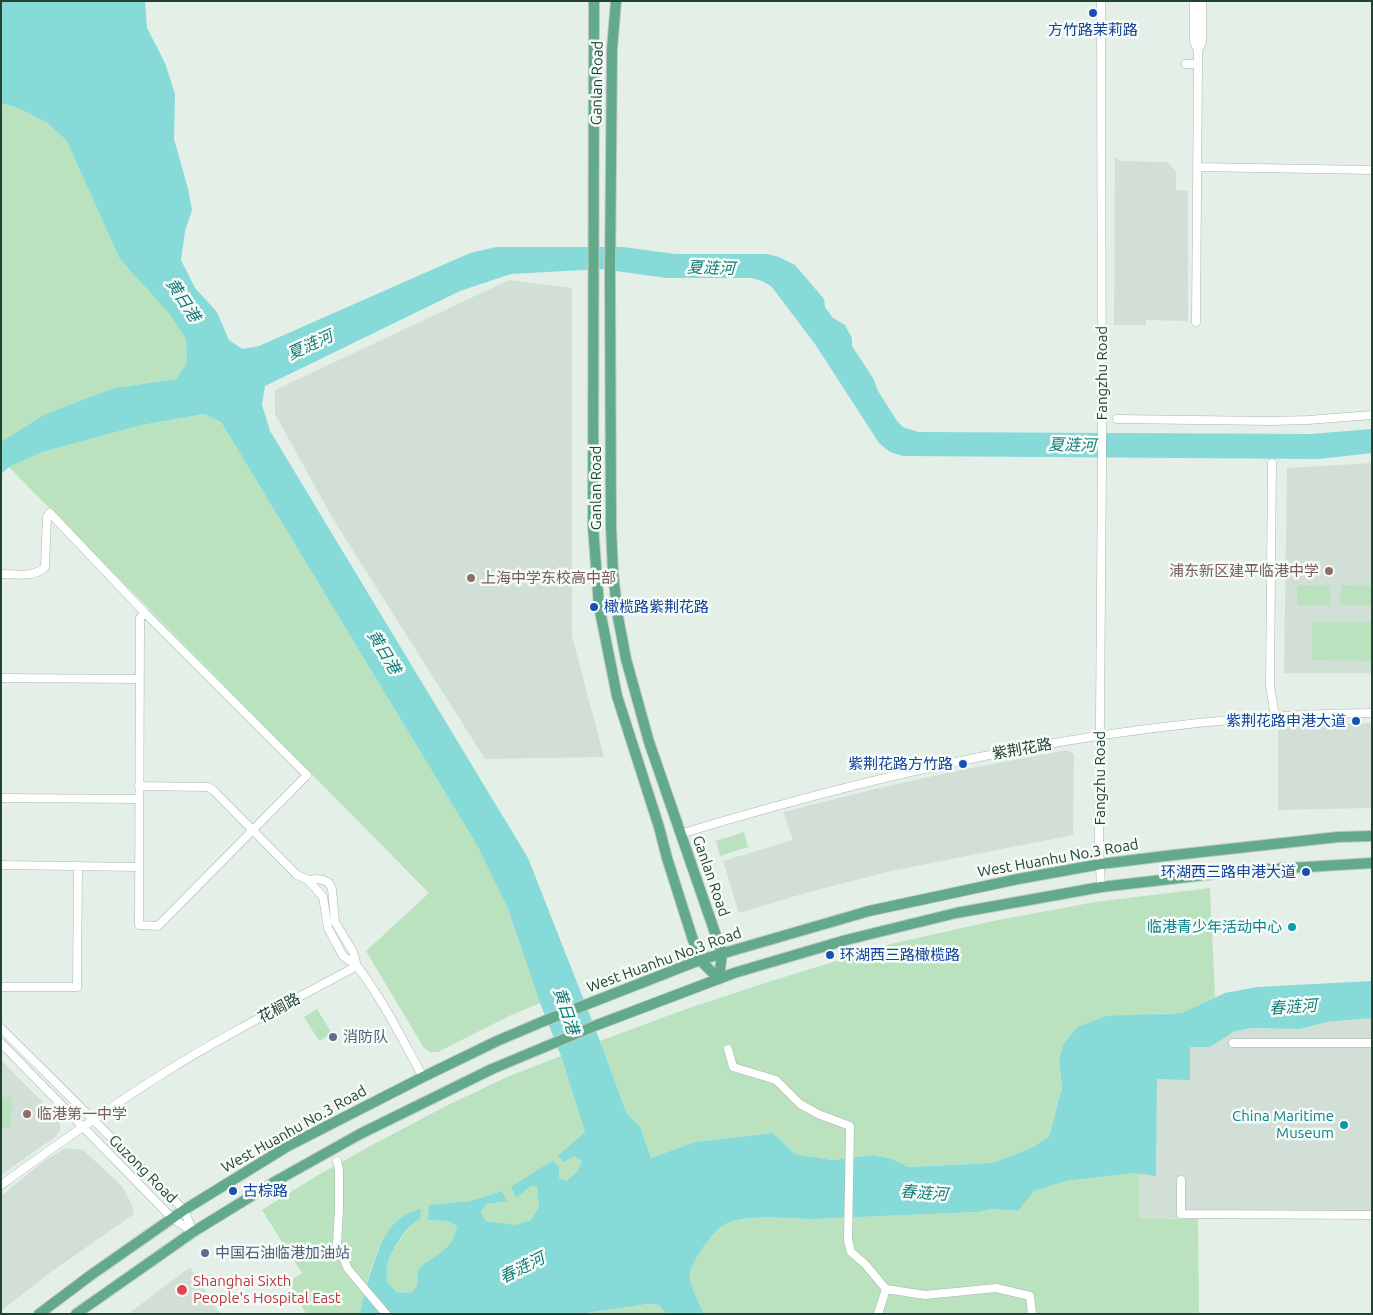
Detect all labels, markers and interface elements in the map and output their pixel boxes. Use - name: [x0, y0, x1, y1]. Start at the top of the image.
- marker: 方竹路茉莉路: [1087, 7, 1099, 19]
- place label: 方竹路茉莉路: [1048, 21, 1138, 39]
- street label: Ganlan Road: [587, 41, 607, 125]
- water label: 夏涟河: [687, 258, 735, 278]
- water label: 黄日港: [162, 275, 204, 325]
- water label: 夏涟河: [284, 326, 336, 364]
- street label: Fangzhu Road: [1093, 326, 1111, 420]
- water label: 夏涟河: [1048, 435, 1096, 455]
- street label: Ganlan Road: [587, 446, 605, 530]
- place label: 浦东新区建平临港中学: [1169, 562, 1319, 580]
- marker: 浦东新区建平临港中学: [1323, 565, 1335, 577]
- place label: 上海中学东校高中部: [481, 569, 616, 587]
- marker: 上海中学东校高中部: [465, 572, 477, 584]
- place label: 橄榄路紫荆花路: [604, 598, 709, 616]
- marker: 橄榄路紫荆花路: [588, 601, 600, 613]
- water label: 黄日港: [363, 626, 405, 678]
- place label: 紫荆花路申港大道: [1226, 712, 1346, 730]
- marker: 紫荆花路申港大道: [1350, 715, 1362, 727]
- street label: Fangzhu Road: [1091, 731, 1109, 825]
- street label: 紫荆花路: [991, 735, 1053, 763]
- place label: 紫荆花路方竹路: [848, 755, 953, 773]
- marker: 紫荆花路方竹路: [957, 758, 969, 770]
- street label: Ganlan Road: [689, 833, 733, 919]
- street label: West Huanhu No.3 Road: [976, 835, 1140, 881]
- place label: 环湖西三路申港大道: [1161, 863, 1296, 881]
- marker: 环湖西三路申港大道: [1300, 866, 1312, 878]
- place label: 临港青少年活动中心: [1147, 918, 1282, 936]
- marker: 临港青少年活动中心: [1286, 921, 1298, 933]
- street label: West Huanhu No.3 Road: [584, 924, 744, 996]
- place label: 环湖西三路橄榄路: [840, 946, 960, 964]
- marker: 环湖西三路橄榄路: [824, 949, 836, 961]
- water label: 黄日港: [549, 985, 583, 1037]
- street label: 花榈路: [255, 989, 303, 1027]
- water label: 春涟河: [1268, 996, 1318, 1018]
- place label: 消防队: [343, 1028, 388, 1046]
- marker: 消防队: [327, 1031, 339, 1043]
- street label: West Huanhu No.3 Road: [218, 1082, 370, 1176]
- place label: 临港第一中学: [37, 1105, 127, 1123]
- place label: China Maritime Museum: [1232, 1107, 1334, 1142]
- marker: 临港第一中学: [21, 1108, 33, 1120]
- marker: China Maritime Museum: [1338, 1119, 1350, 1131]
- street label: Guzong Road: [105, 1131, 181, 1207]
- place label: 古棕路: [243, 1182, 288, 1200]
- water label: 春涟河: [899, 1182, 949, 1204]
- marker: 古棕路: [227, 1185, 239, 1197]
- place label: 中国石油临港加油站: [215, 1244, 350, 1262]
- marker: 中国石油临港加油站: [199, 1247, 211, 1259]
- water label: 春涟河: [496, 1249, 548, 1287]
- place label: Shanghai Sixth People's Hospital East: [193, 1272, 341, 1307]
- marker: Shanghai Sixth People's Hospital East: [175, 1283, 189, 1297]

